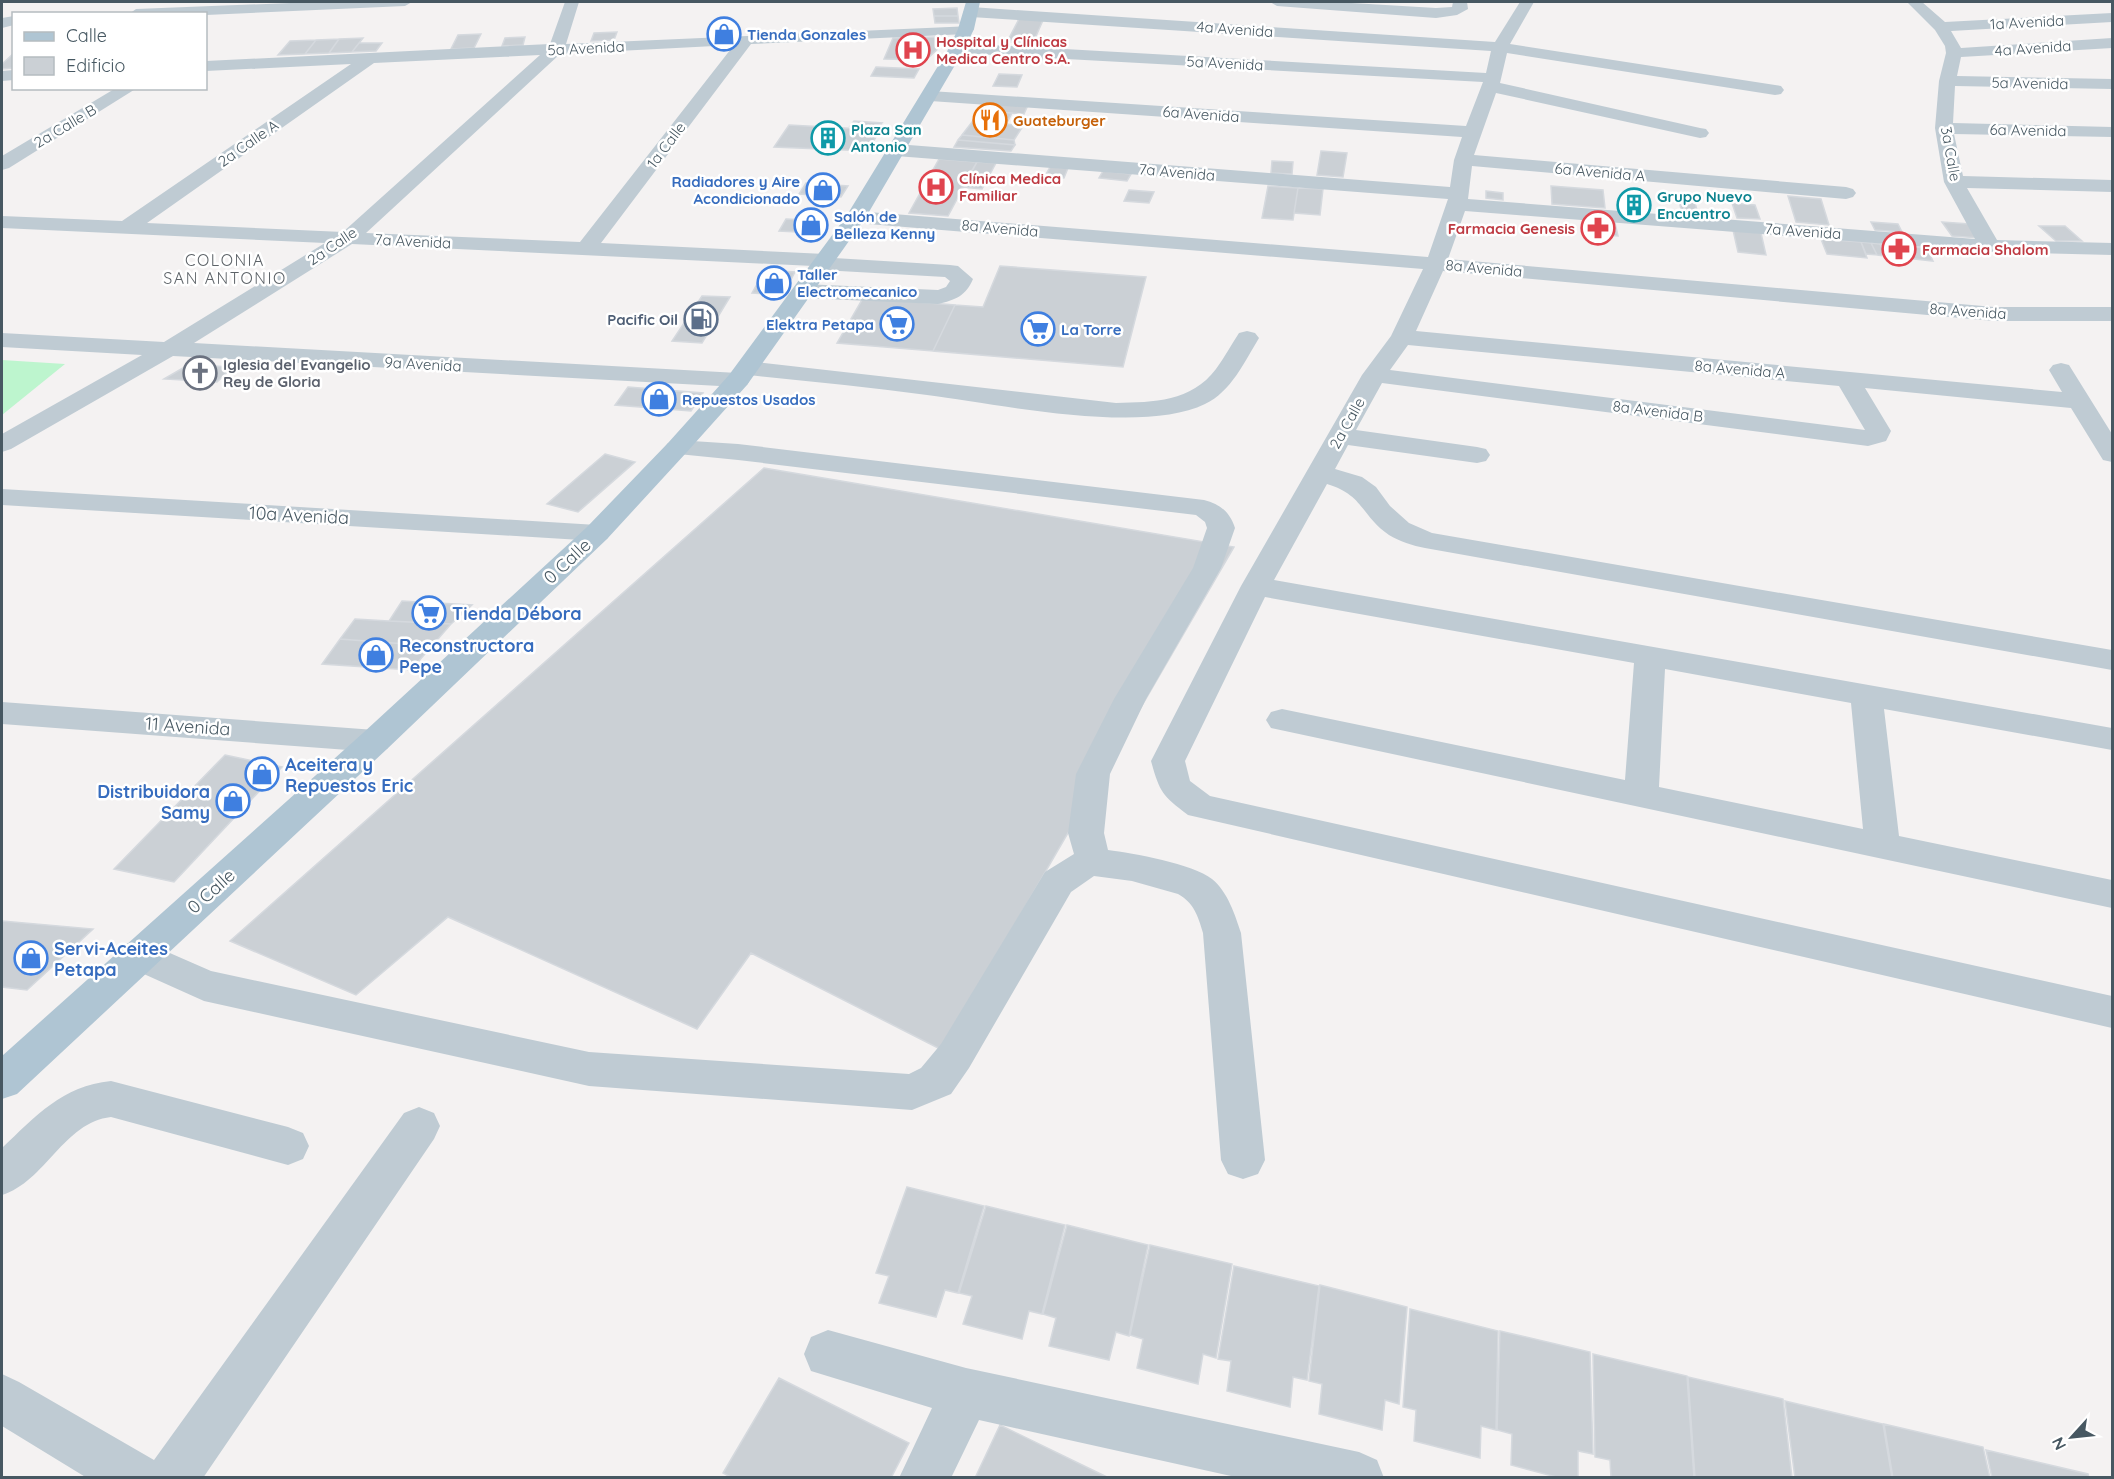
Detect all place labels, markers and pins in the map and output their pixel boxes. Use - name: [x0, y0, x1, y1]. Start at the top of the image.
- shop icon: Tienda Gonzales: [706, 16, 742, 52]
- place label: Tienda Gonzales: [747, 25, 866, 44]
- hospital icon: Hospital y Clínicas Medica Centro S.A.: [895, 32, 931, 68]
- place label: Hospital y Clínicas Medica Centro S.A.: [936, 32, 1071, 68]
- restaurant icon: Guateburger: [972, 102, 1008, 138]
- place label: Guateburger: [1013, 111, 1106, 130]
- building icon: Plaza San Antonio: [810, 120, 846, 156]
- place label: Plaza San Antonio: [851, 120, 922, 156]
- hospital icon: Clínica Medica Familiar: [918, 169, 954, 205]
- place label: Clínica Medica Familiar: [959, 169, 1061, 205]
- place label: Radiadores y Aire Acondicionado: [671, 172, 800, 208]
- shop icon: Radiadores y Aire Acondicionado: [805, 172, 841, 208]
- building icon: Grupo Nuevo Encuentro: [1616, 187, 1652, 223]
- place label: Grupo Nuevo Encuentro: [1657, 187, 1752, 223]
- shop icon: Salón de Belleza Kenny: [793, 207, 829, 243]
- place label: Salón de Belleza Kenny: [834, 207, 935, 243]
- pharmacy icon: Farmacia Genesis: [1580, 210, 1616, 246]
- place label: Farmacia Genesis: [1448, 219, 1575, 238]
- pharmacy icon: Farmacia Shalom: [1881, 231, 1917, 267]
- place label: Farmacia Shalom: [1922, 240, 2049, 259]
- shop icon: Taller Electromecanico: [756, 265, 792, 301]
- place label: Taller Electromecanico: [797, 265, 917, 301]
- fuel station icon: Pacific Oil: [683, 301, 719, 337]
- supermarket icon: Elektra Petapa: [879, 306, 915, 342]
- place label: Pacific Oil: [607, 310, 678, 329]
- supermarket icon: La Torre: [1020, 311, 1056, 347]
- place label: Elektra Petapa: [766, 315, 874, 334]
- place label: La Torre: [1061, 320, 1122, 339]
- church icon: Iglesia del Evangelio Rey de Gloria: [182, 355, 218, 391]
- place label: Iglesia del Evangelio Rey de Gloria: [223, 355, 371, 391]
- shop icon: Repuestos Usados: [641, 381, 677, 417]
- place label: Repuestos Usados: [682, 390, 816, 409]
- supermarket icon: Tienda Débora: [411, 595, 447, 631]
- place label: Tienda Débora: [452, 602, 582, 625]
- place label: Reconstructora Pepe: [399, 634, 534, 678]
- shop icon: Reconstructora Pepe: [358, 637, 394, 673]
- place label: Aceitera y Repuestos Eric: [285, 753, 413, 797]
- shop icon: Aceitera y Repuestos Eric: [244, 756, 280, 792]
- place label: Distribuidora Samy: [97, 780, 210, 824]
- shop icon: Distribuidora Samy: [215, 783, 251, 819]
- place label: Servi-Aceites Petapa: [54, 937, 168, 981]
- shop icon: Servi-Aceites Petapa: [13, 940, 49, 976]

